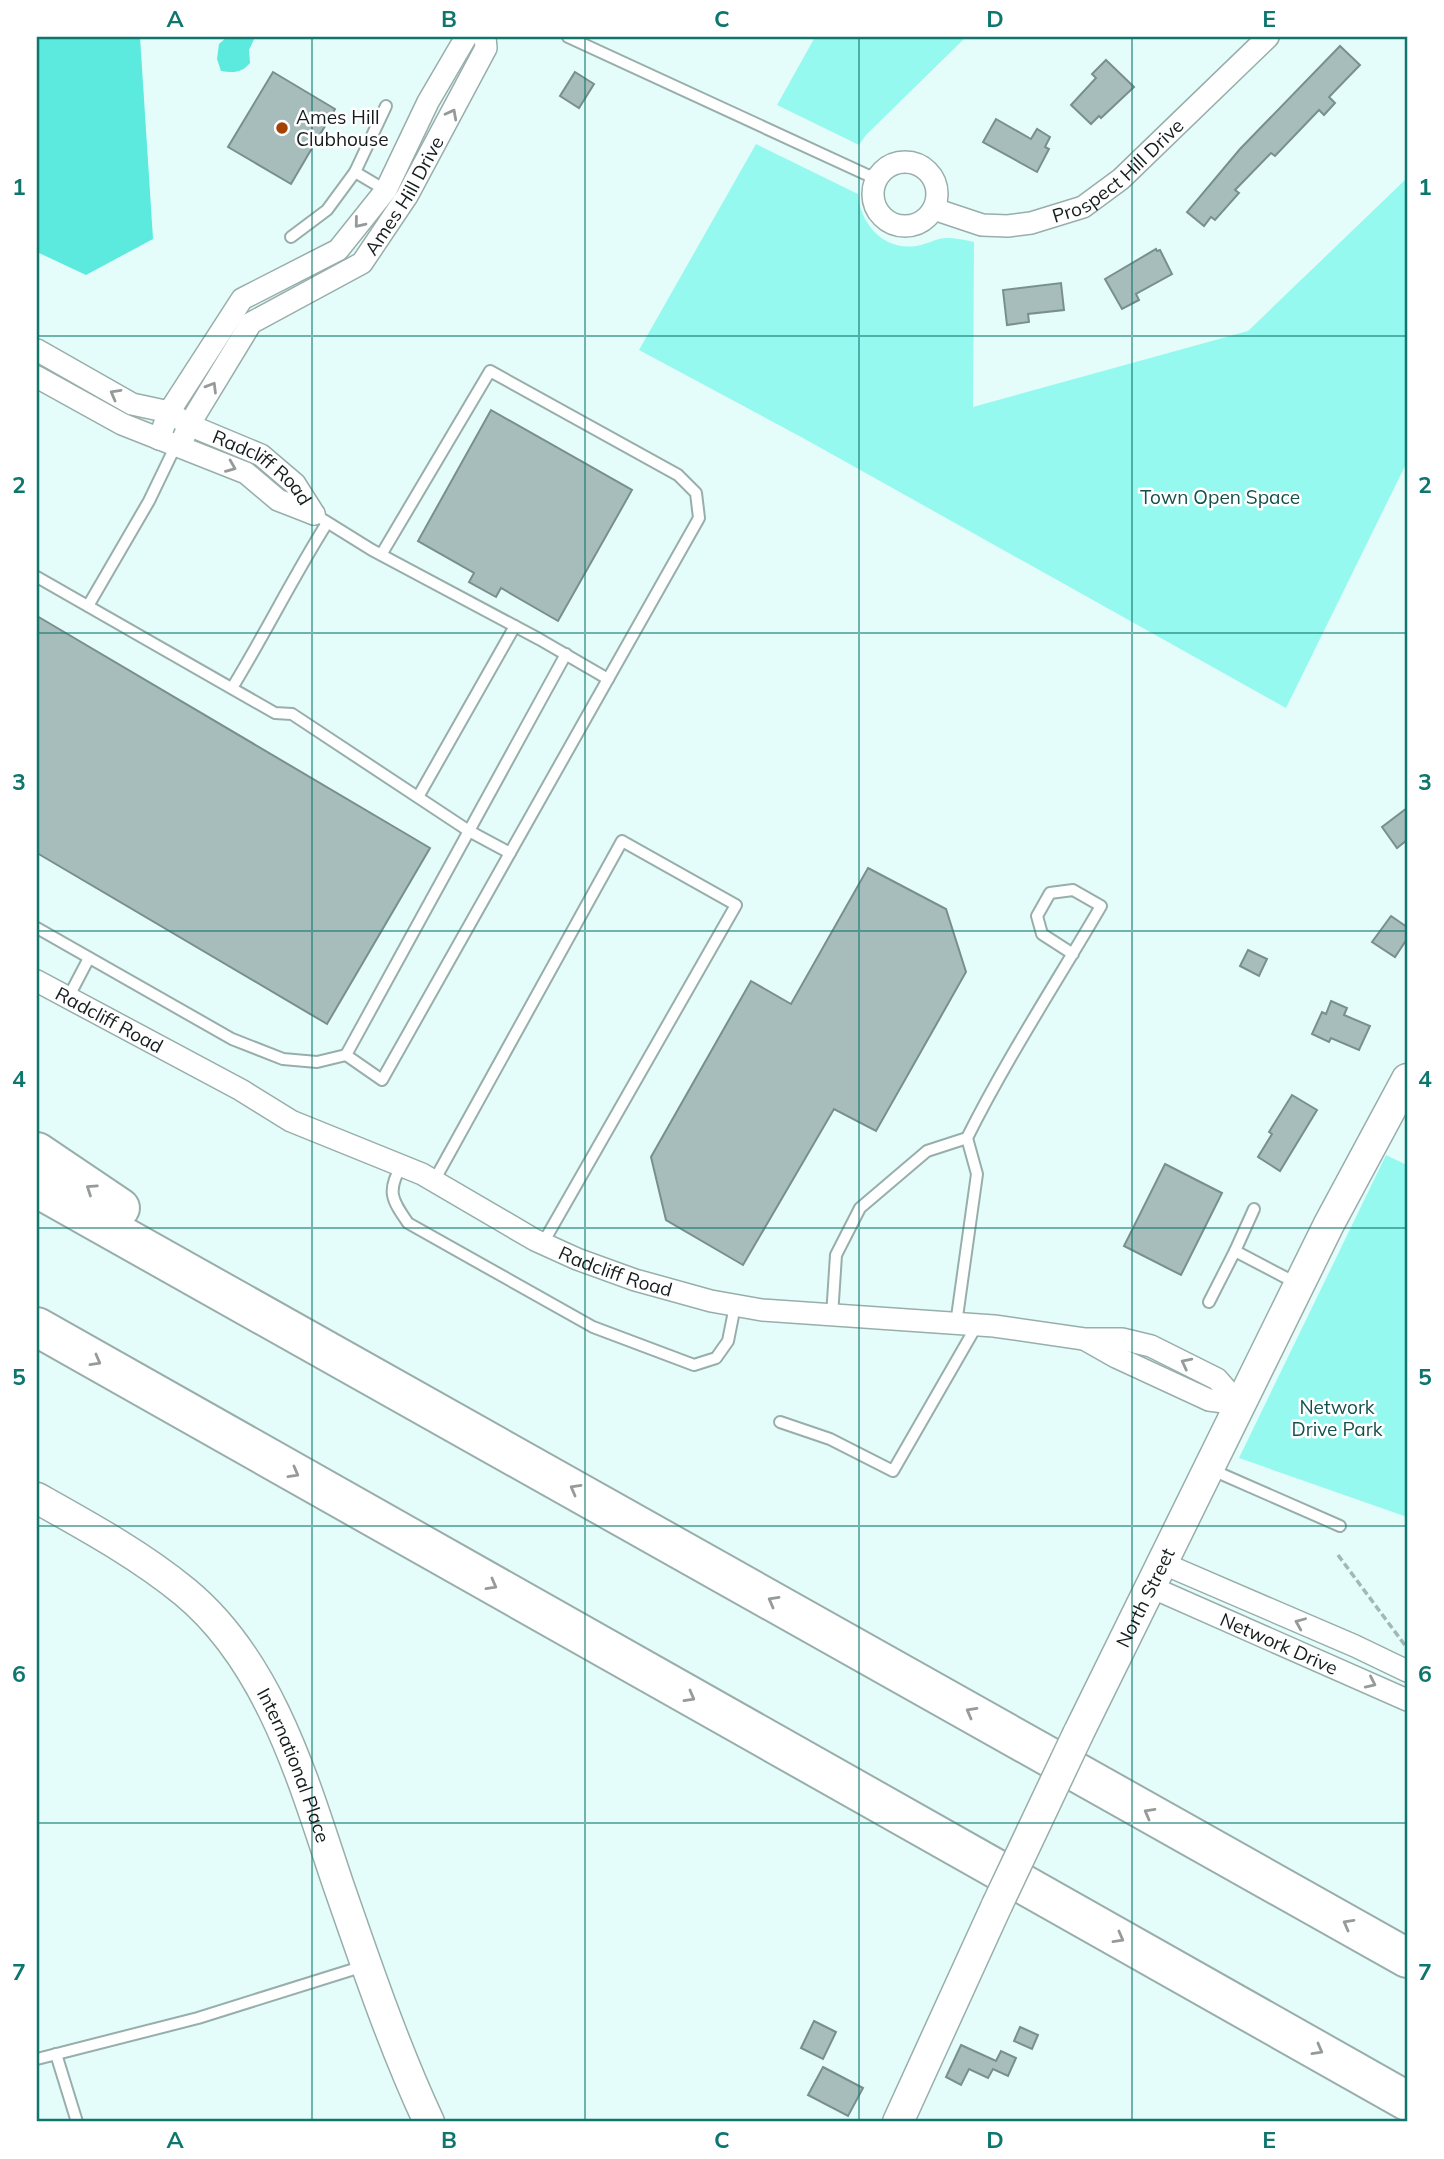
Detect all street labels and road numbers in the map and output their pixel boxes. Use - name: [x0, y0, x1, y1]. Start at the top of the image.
- street label: Prospect Hill Drive: [1049, 113, 1188, 228]
- street label: Ames Hill Drive: [359, 132, 449, 259]
- street label: Radcliff Road: [209, 424, 317, 510]
- street label: Radcliff Road: [51, 981, 167, 1058]
- street label: Radcliff Road: [555, 1240, 675, 1302]
- street label: North Street: [1111, 1544, 1180, 1651]
- street label: Network Drive: [1217, 1607, 1342, 1680]
- street label: International Place: [252, 1684, 335, 1846]

